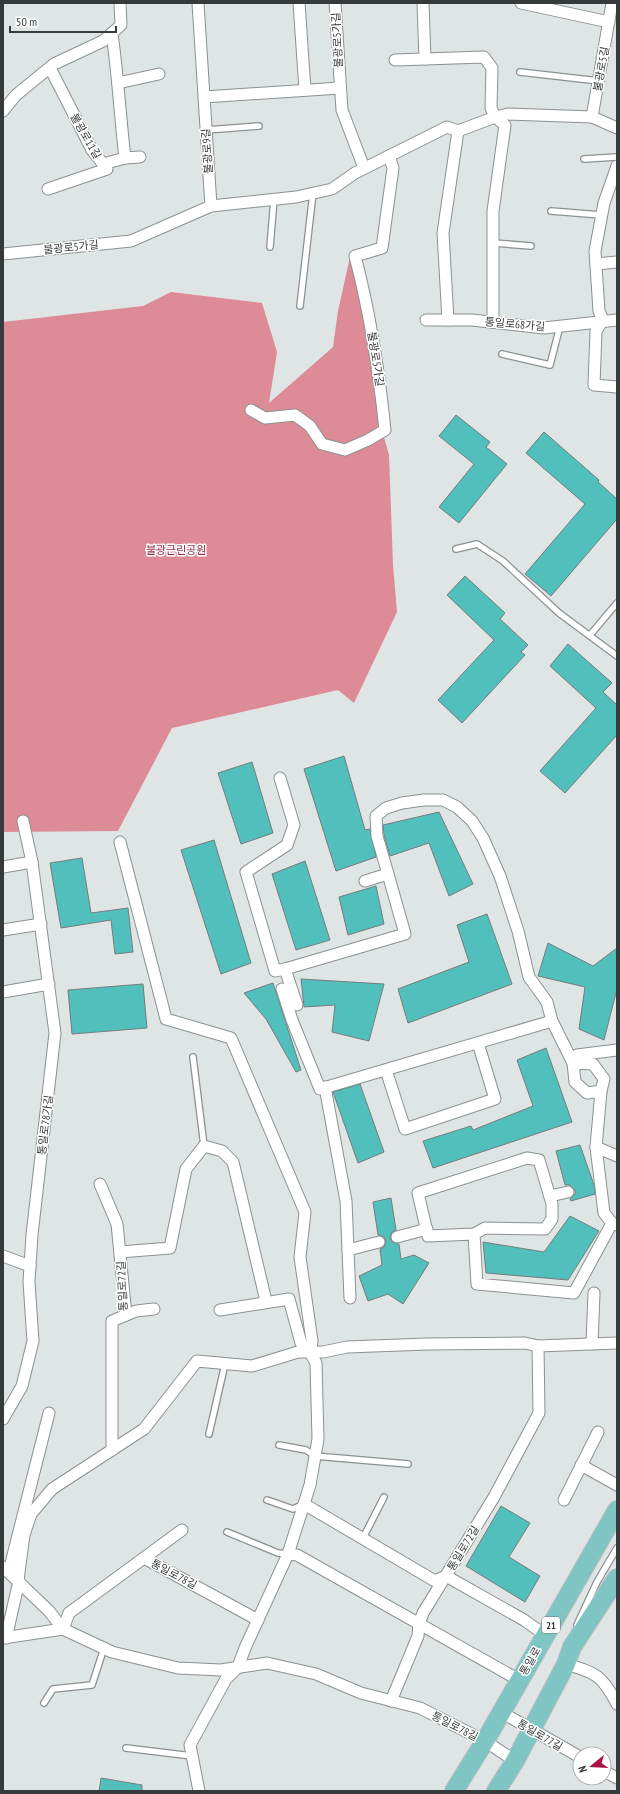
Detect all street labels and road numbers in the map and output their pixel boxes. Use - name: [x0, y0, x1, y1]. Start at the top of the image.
- street label: 불광로5가길: [329, 12, 345, 68]
- street label: 불광로5길: [590, 45, 612, 93]
- street label: 불광로11길: [67, 111, 105, 161]
- street label: 불광로9길: [198, 128, 216, 174]
- street label: 불광로5가길: [43, 237, 99, 257]
- street label: 통일로68가길: [484, 314, 546, 334]
- street label: 불광로5가길: [365, 330, 387, 388]
- street label: 통일로78가길: [34, 1094, 56, 1156]
- street label: 통일로72길: [114, 1260, 130, 1312]
- street label: 통일로72길: [444, 1523, 482, 1573]
- street label: 통일로78길: [148, 1556, 200, 1592]
- road number: 21: [542, 1617, 560, 1633]
- street label: 통일로: [516, 1644, 544, 1678]
- street label: 통일로78길: [429, 1708, 481, 1744]
- street label: 통일로77길: [515, 1716, 565, 1754]

